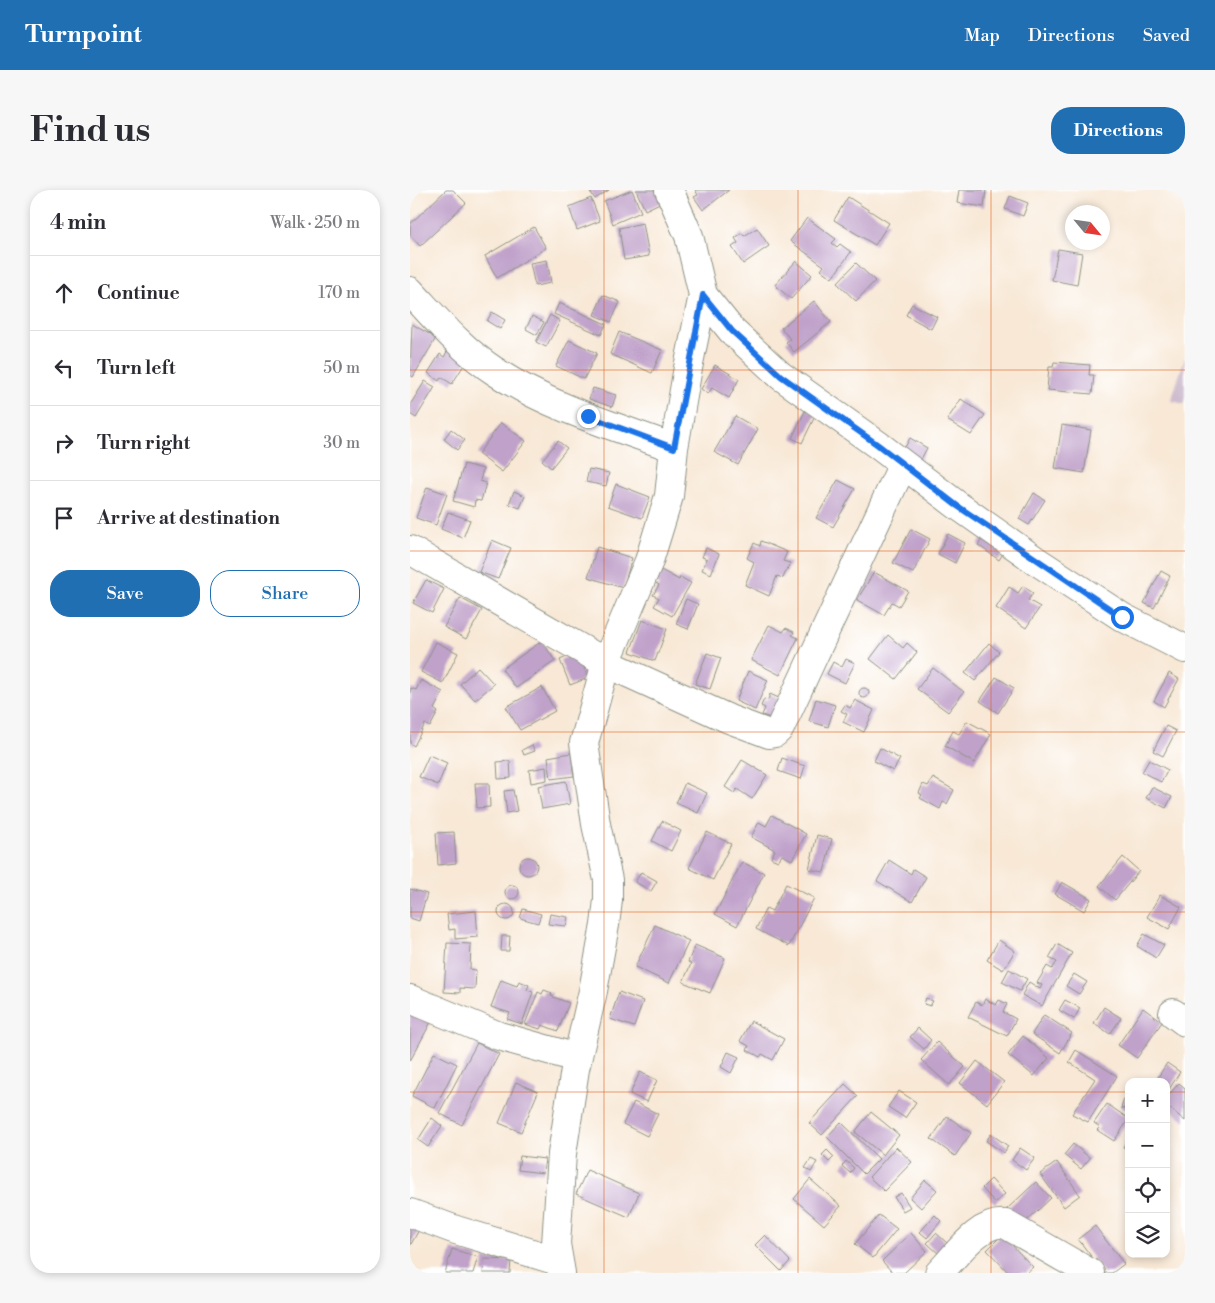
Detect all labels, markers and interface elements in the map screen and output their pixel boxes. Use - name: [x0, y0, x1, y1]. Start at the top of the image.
- text: Turnpoint: [25, 20, 142, 50]
- text: Map: [964, 24, 1000, 47]
- text: Directions: [1028, 24, 1115, 47]
- text: Saved: [1143, 24, 1190, 47]
- button: Directions: [1051, 107, 1185, 154]
- text: Find us: [30, 109, 150, 152]
- north arrow: [1065, 205, 1110, 250]
- text: 4 min: [50, 210, 106, 236]
- text: Walk · 250 m: [270, 213, 360, 233]
- icon: ahead: [50, 279, 78, 307]
- text: Continue: [97, 281, 180, 305]
- text: 170 m: [318, 283, 360, 303]
- icon: left: [50, 354, 78, 382]
- text: Turn left: [97, 356, 176, 380]
- text: 50 m: [323, 358, 360, 378]
- route end: [577, 405, 600, 428]
- icon: right: [50, 429, 78, 457]
- text: Turn right: [97, 431, 190, 455]
- text: 30 m: [323, 433, 360, 453]
- icon: arrive: [50, 504, 78, 532]
- text: Arrive at destination: [97, 506, 280, 530]
- button: Save: [50, 570, 200, 617]
- button: Share: [210, 570, 360, 617]
- route start: [1111, 606, 1134, 629]
- map controls: [1125, 1078, 1170, 1258]
- button: +: [1125, 1078, 1170, 1123]
- button: −: [1125, 1123, 1170, 1168]
- button: locate: [1125, 1168, 1170, 1213]
- button: layers: [1125, 1213, 1170, 1258]

